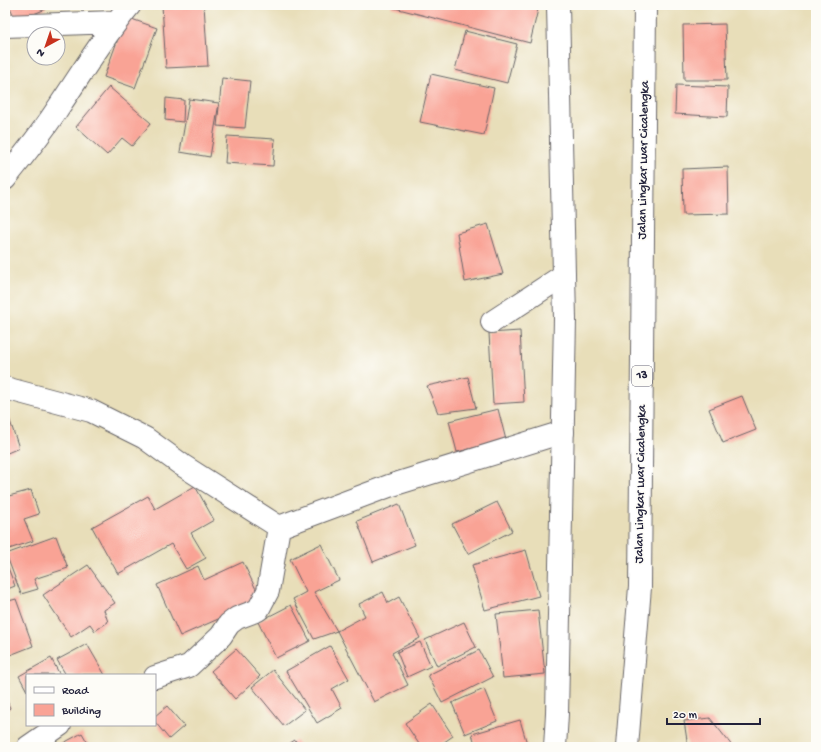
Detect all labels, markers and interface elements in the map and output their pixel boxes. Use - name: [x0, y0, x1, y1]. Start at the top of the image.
- north arrow: [26, 26, 66, 66]
- text: N: [34, 45, 47, 59]
- street label: Jalan Lingkar Luar Cicalengka: [635, 80, 653, 239]
- road number: 13: [632, 366, 652, 386]
- street label: Jalan Lingkar Luar Cicalengka: [632, 404, 650, 563]
- legend: [26, 674, 156, 726]
- text: Road: [62, 685, 89, 699]
- scale bar: [667, 700, 760, 726]
- text: Building: [61, 705, 101, 719]
- text: 20 m: [673, 709, 698, 723]

